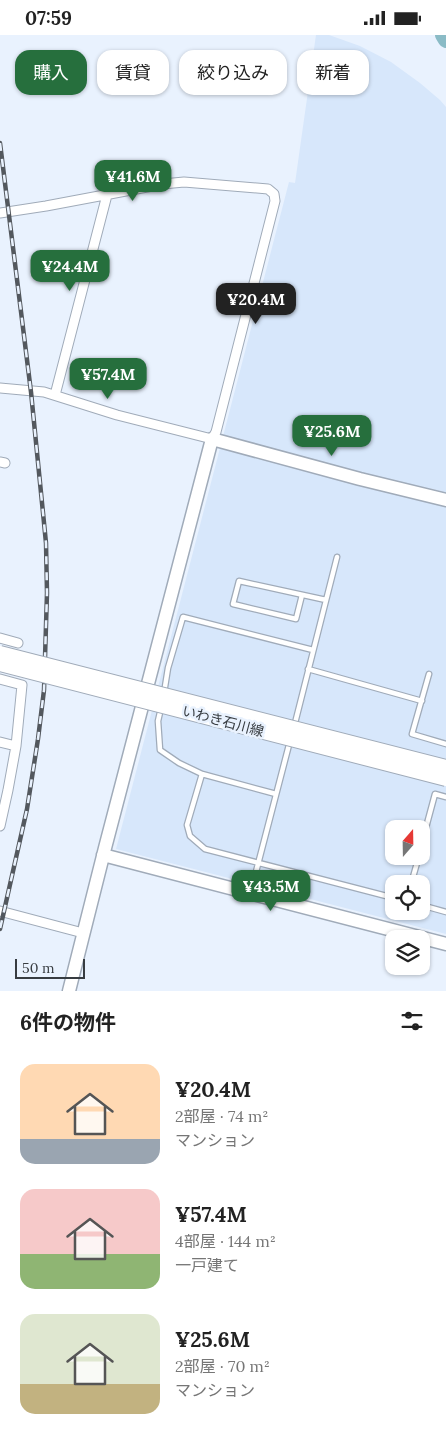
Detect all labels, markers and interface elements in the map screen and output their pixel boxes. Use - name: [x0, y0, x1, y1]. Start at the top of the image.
- text: 07:59: [25, 6, 72, 30]
- chip: 購入: [15, 50, 87, 95]
- chip: 賃貸: [97, 50, 169, 95]
- chip: 絞り込み: [179, 50, 287, 95]
- chip: 新着: [297, 50, 369, 95]
- pin: ¥41.6M: [92, 159, 174, 202]
- text: ¥41.6M: [105, 166, 161, 186]
- pin: ¥24.4M: [29, 249, 111, 292]
- text: ¥24.4M: [42, 256, 98, 276]
- pin: ¥20.4M: [215, 283, 297, 325]
- text: ¥20.4M: [227, 289, 285, 309]
- pin: ¥57.4M: [67, 357, 149, 400]
- text: ¥57.4M: [81, 364, 135, 384]
- pin: ¥25.6M: [291, 415, 373, 457]
- text: ¥25.6M: [303, 421, 361, 441]
- street label: いわき石川線: [180, 701, 266, 741]
- north arrow: [385, 820, 430, 865]
- map controls: [385, 820, 430, 975]
- pin: ¥43.5M: [230, 869, 312, 912]
- button: locate: [385, 875, 430, 920]
- text: ¥43.5M: [242, 876, 300, 896]
- button: layers: [385, 930, 430, 975]
- scale bar: [15, 956, 85, 979]
- text: 50 m: [22, 959, 55, 977]
- icon: filters: [398, 1007, 426, 1035]
- text: 6件の物件: [20, 1009, 116, 1036]
- text: ¥20.4M: [175, 1076, 251, 1103]
- icon: home: [60, 1084, 120, 1144]
- text: 2部屋 · 74 m²: [175, 1106, 269, 1126]
- text: マンション: [175, 1130, 255, 1150]
- text: ¥57.4M: [175, 1201, 247, 1228]
- icon: home: [60, 1209, 120, 1269]
- text: 4部屋 · 144 m²: [175, 1231, 276, 1251]
- text: 一戸建て: [175, 1255, 239, 1275]
- text: ¥25.6M: [175, 1326, 250, 1353]
- icon: home: [60, 1334, 120, 1394]
- text: 2部屋 · 70 m²: [175, 1356, 270, 1376]
- text: マンション: [175, 1380, 255, 1400]

